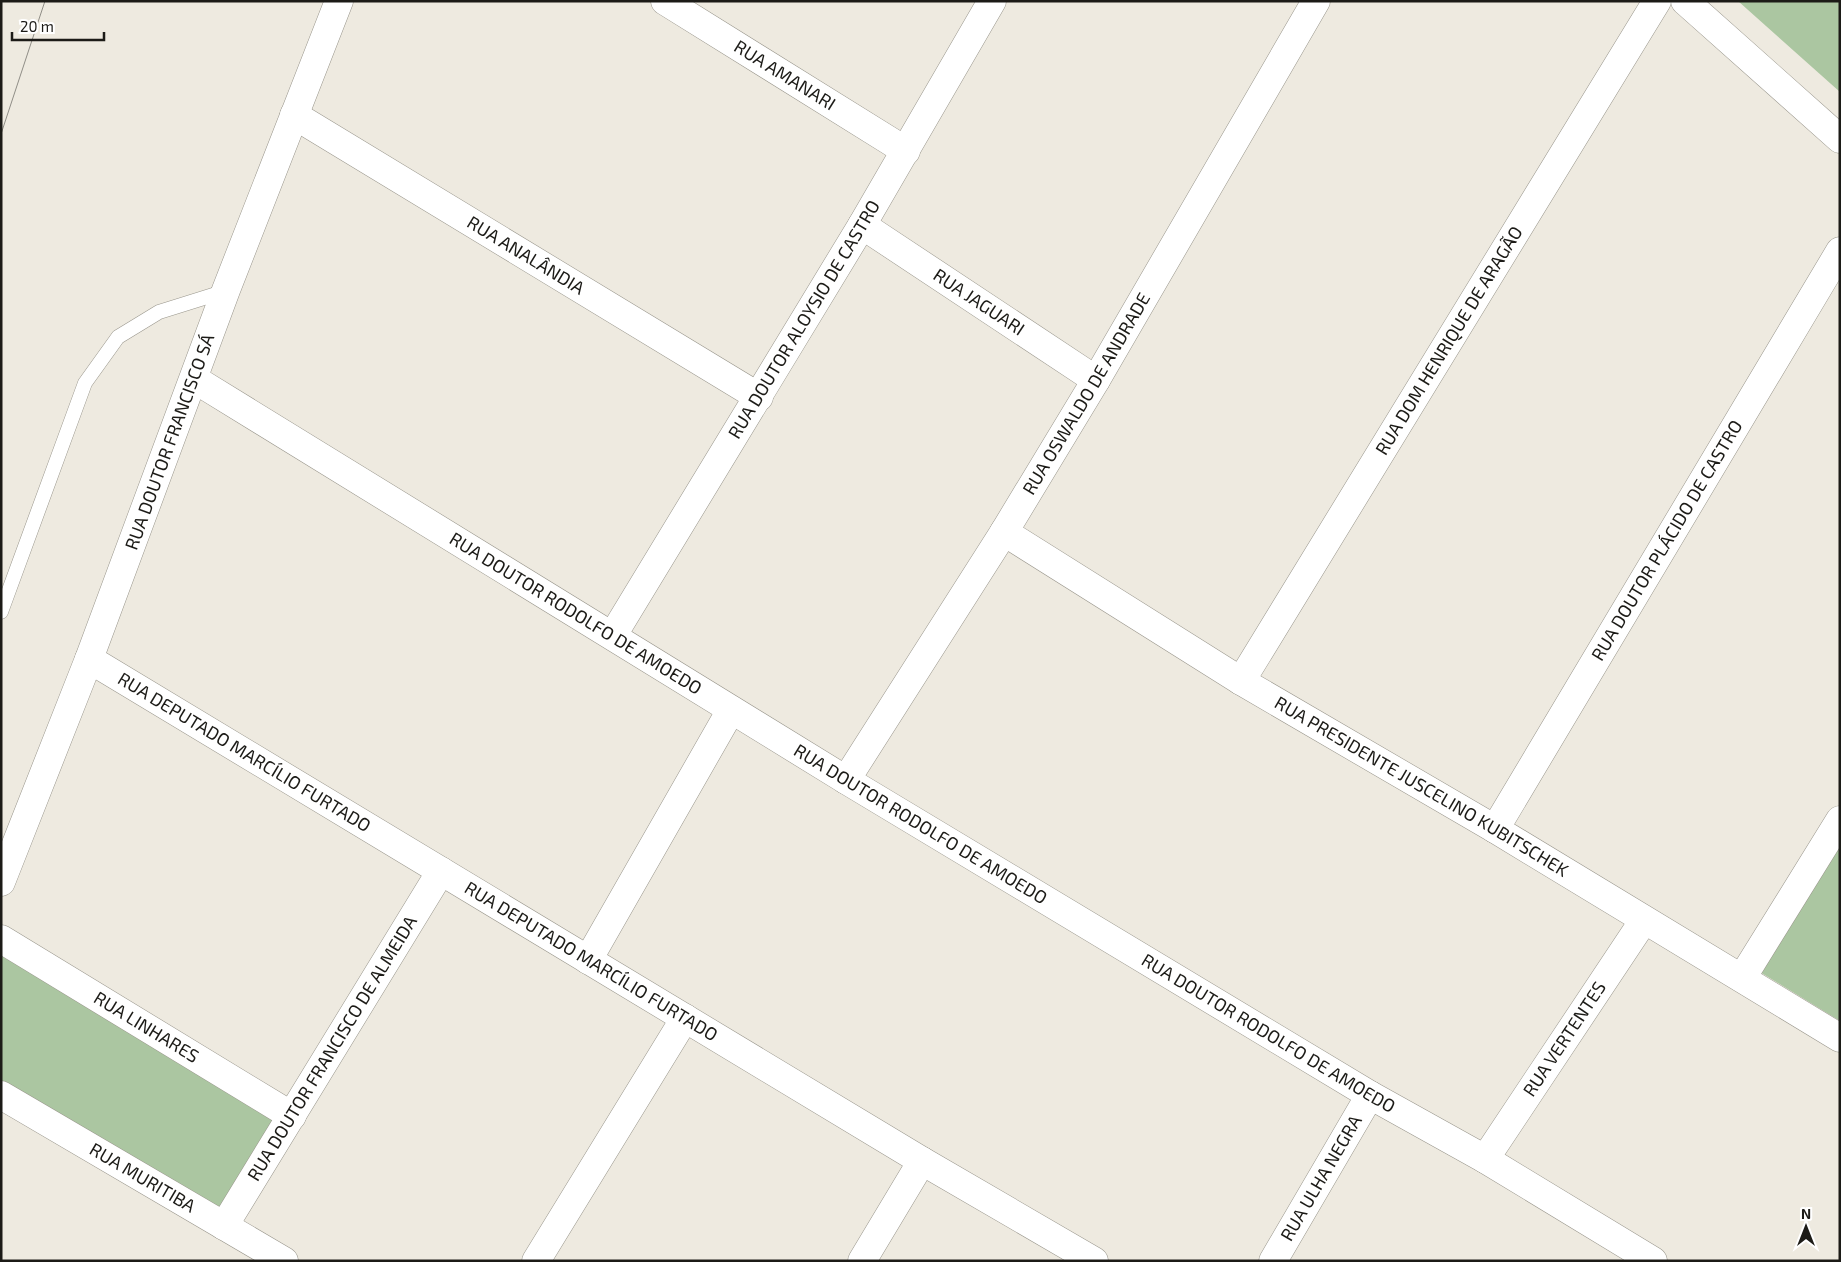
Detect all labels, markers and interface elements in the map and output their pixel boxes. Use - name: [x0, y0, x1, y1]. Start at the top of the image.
- scale bar: [12, 10, 105, 42]
- text: 20 m: [20, 17, 54, 35]
- street label: RUA AMANARI: [730, 35, 840, 114]
- street label: RUA DOUTOR ALOYSIO DE CASTRO: [723, 196, 884, 442]
- street label: RUA ANALÂNDIA: [463, 211, 590, 299]
- street label: RUA DOM HENRIQUE DE ARAGÃO: [1370, 222, 1527, 458]
- street label: RUA JAGUARI: [929, 263, 1029, 340]
- street label: RUA OSWALDO DE ANDRADE: [1017, 289, 1154, 498]
- street label: RUA DOUTOR FRANCISCO SÁ: [120, 330, 219, 553]
- street label: RUA DOUTOR PLÁCIDO DE CASTRO: [1586, 416, 1747, 664]
- street label: RUA DOUTOR RODOLFO DE AMOEDO: [446, 527, 706, 699]
- street label: RUA DEPUTADO MARCÍLIO FURTADO: [114, 667, 375, 836]
- street label: RUA PRESIDENTE JUSCELINO KUBITSCHEK: [1271, 691, 1573, 881]
- street label: RUA DOUTOR RODOLFO DE AMOEDO: [790, 739, 1051, 908]
- street label: RUA DEPUTADO MARCÍLIO FURTADO: [461, 876, 722, 1045]
- street label: RUA DOUTOR FRANCISCO DE ALMEIDA: [242, 911, 421, 1185]
- street label: RUA DOUTOR RODOLFO DE AMOEDO: [1138, 948, 1400, 1117]
- street label: RUA VERTENTES: [1518, 977, 1610, 1100]
- street label: RUA LINHARES: [90, 986, 203, 1067]
- street label: RUA ULHA NEGRA: [1275, 1110, 1366, 1245]
- street label: RUA MURITIBA: [86, 1138, 201, 1217]
- north arrow: [1781, 1202, 1831, 1252]
- text: N: [1801, 1205, 1811, 1222]

